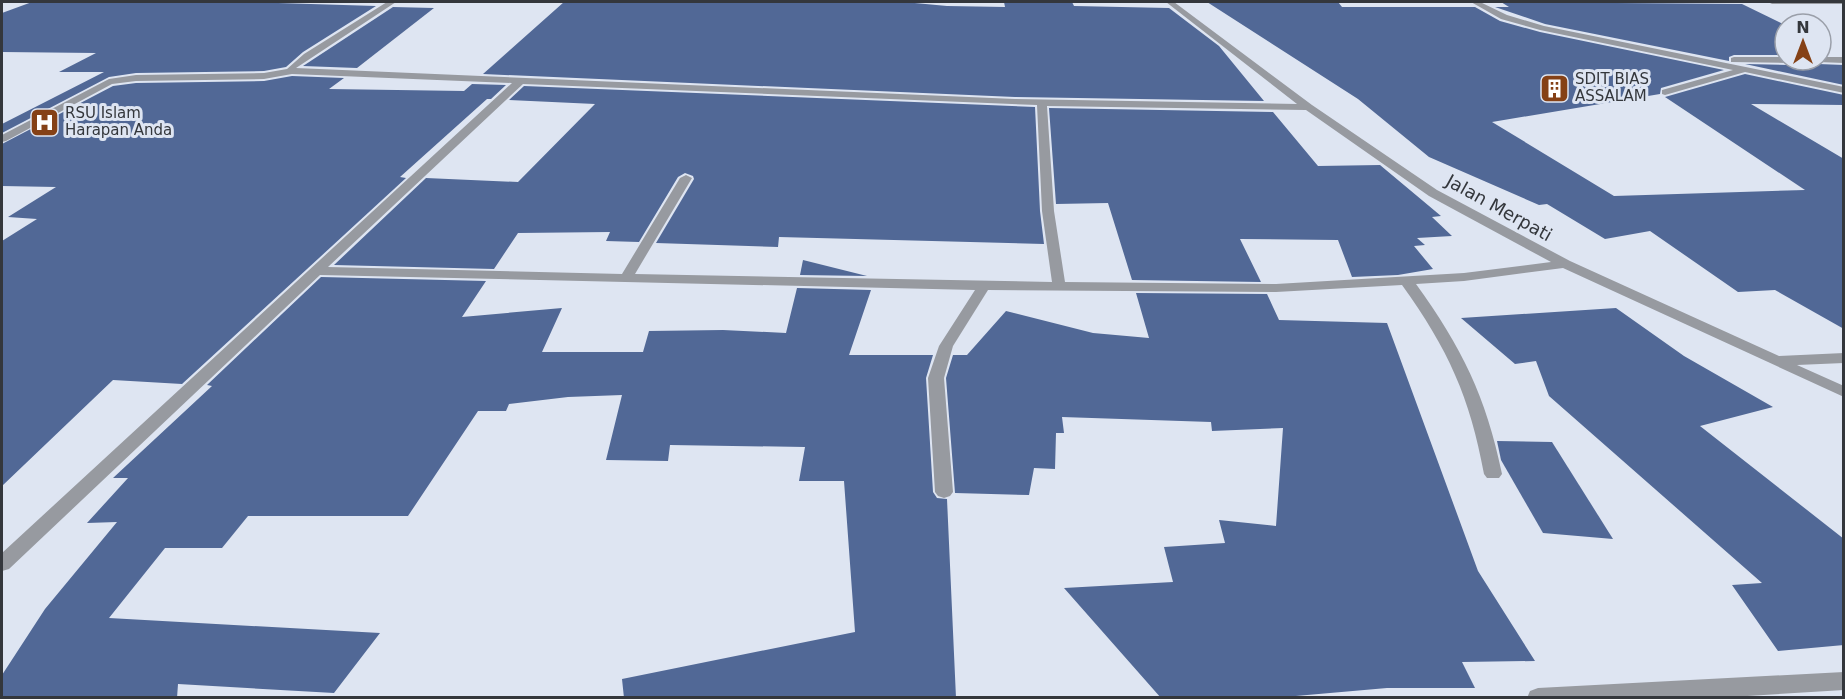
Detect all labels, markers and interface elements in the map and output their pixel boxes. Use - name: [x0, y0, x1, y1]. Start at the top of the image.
- north arrow: [1773, 12, 1833, 72]
- text: N: [1796, 18, 1810, 37]
- place label: SDIT BIAS ASSALAM: [1575, 70, 1649, 105]
- building icon: SDIT BIAS ASSALAM: [1538, 72, 1570, 104]
- place label: RSU Islam Harapan Anda: [65, 104, 172, 139]
- hospital icon: RSU Islam Harapan Anda: [28, 106, 60, 138]
- street label: Jalan Merpati: [1442, 169, 1556, 245]

